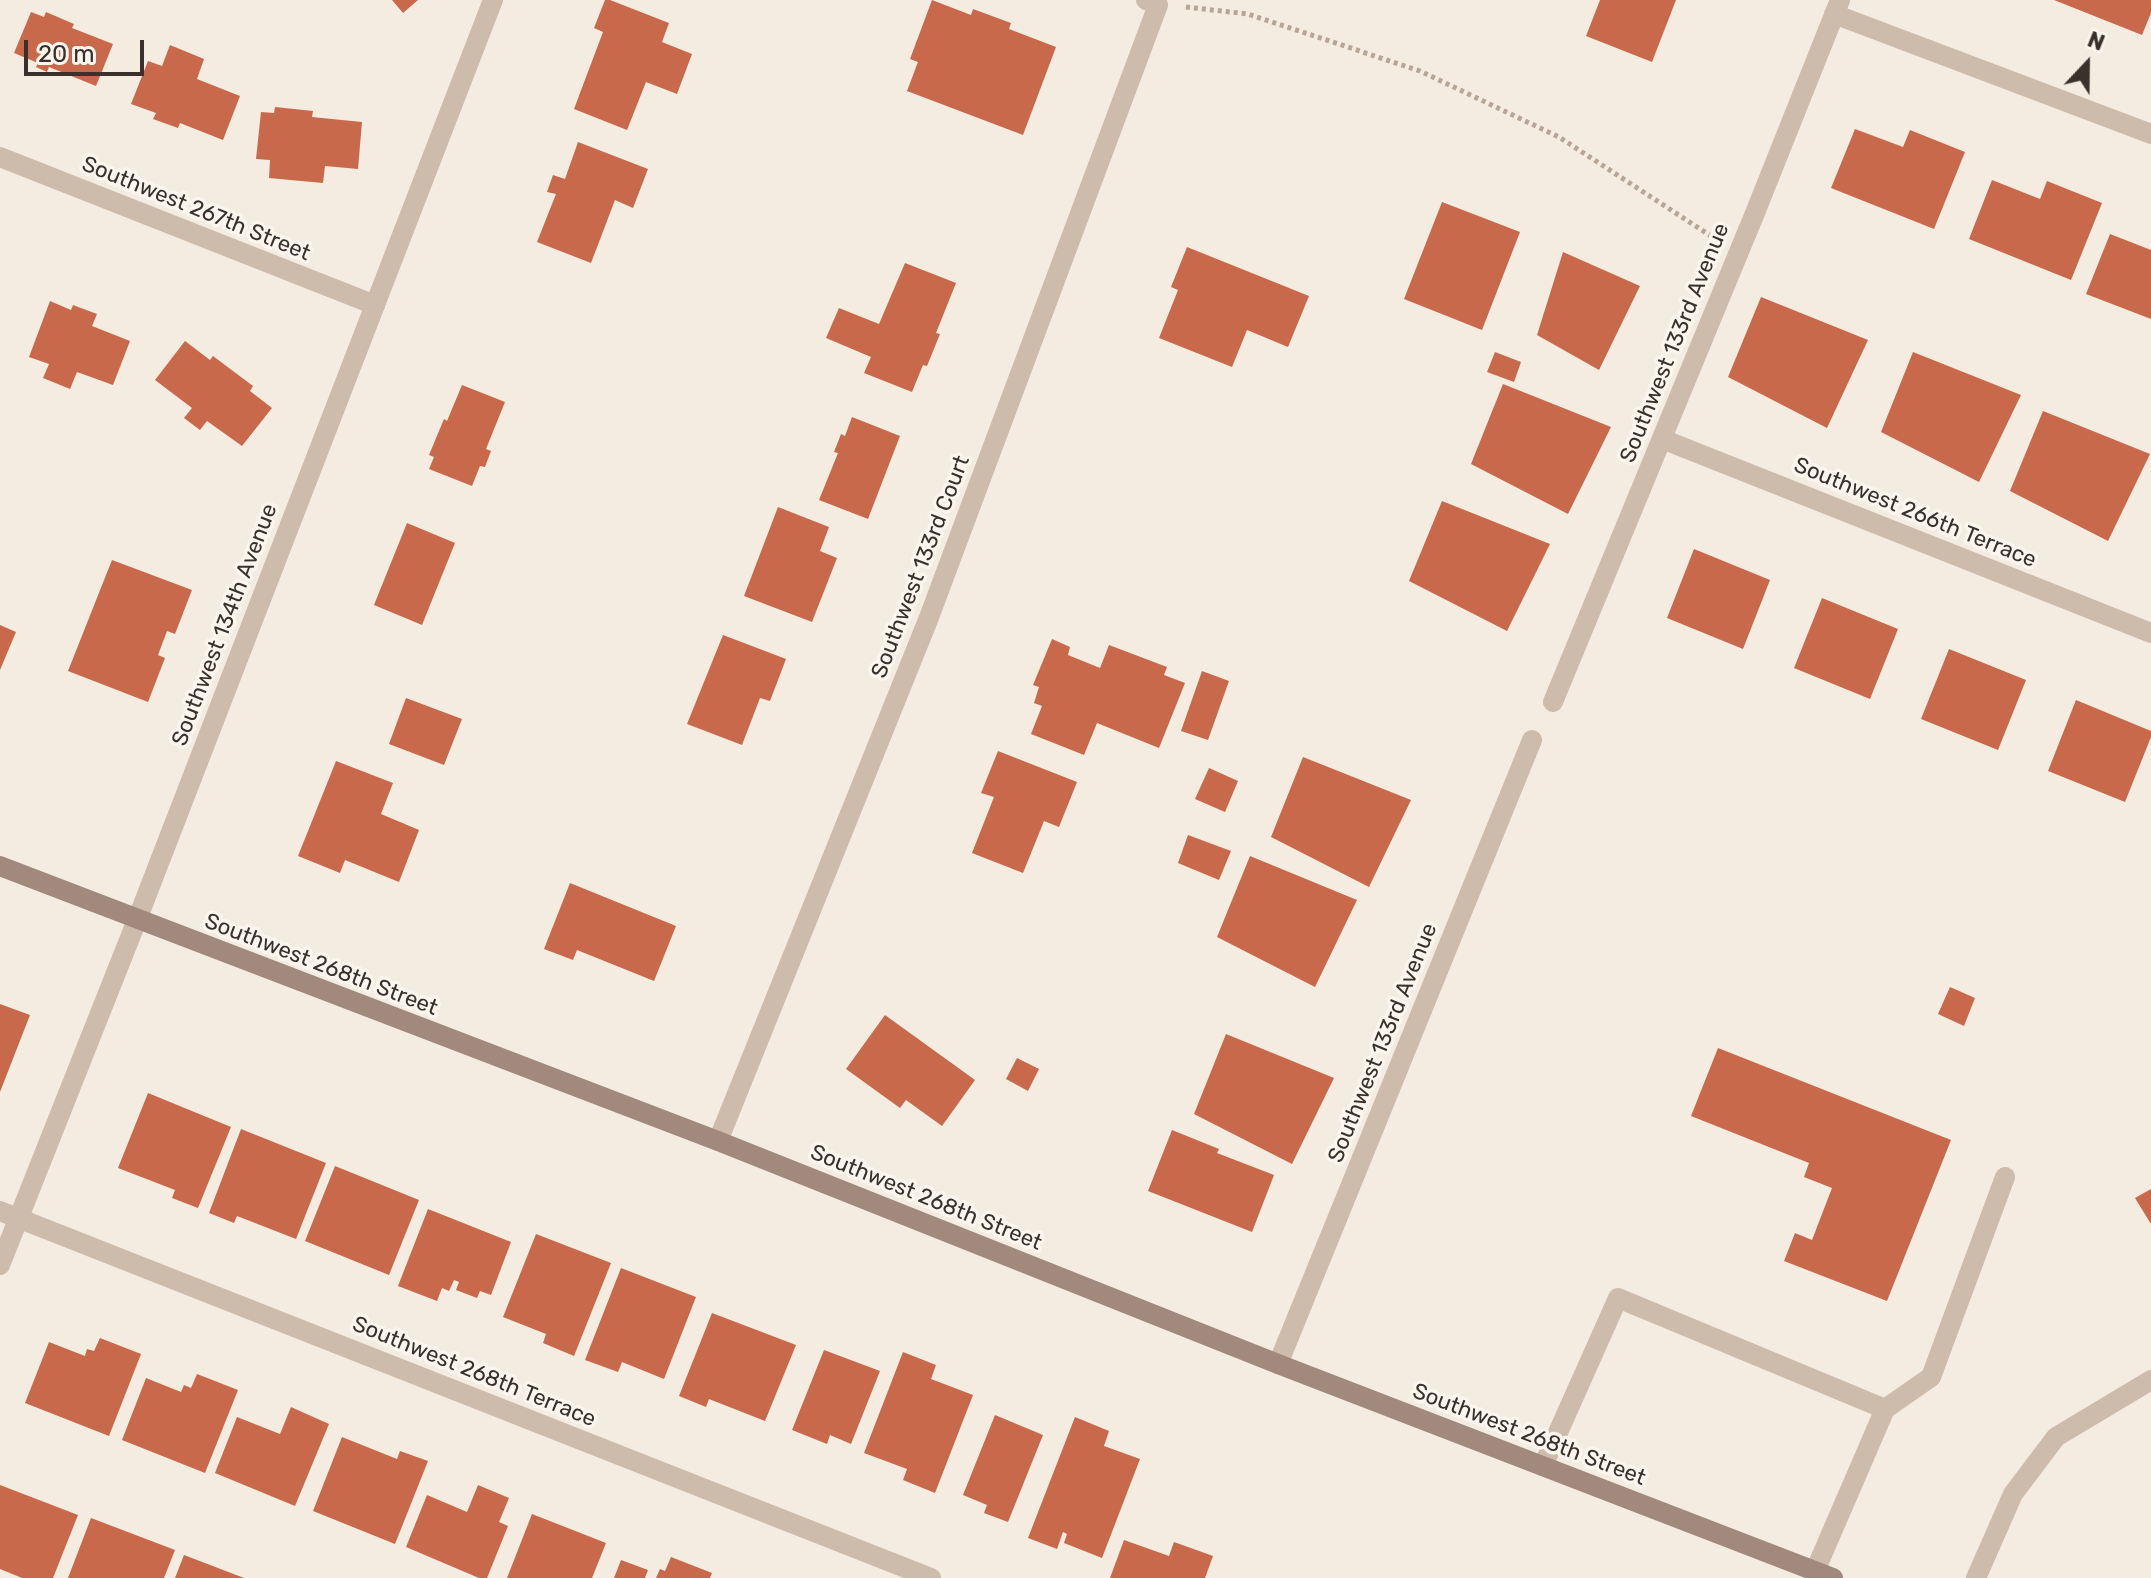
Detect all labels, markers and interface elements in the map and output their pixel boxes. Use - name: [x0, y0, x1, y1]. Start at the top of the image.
- scale bar: [28, 24, 148, 74]
- north arrow: [2047, 24, 2127, 104]
- text: N: [2084, 26, 2109, 57]
- text: 20 m: [38, 40, 95, 68]
- street label: Southwest 267th Street: [78, 151, 314, 267]
- street label: Southwest 133rd Avenue: [1615, 219, 1735, 467]
- street label: Southwest 133rd Court: [866, 452, 976, 682]
- street label: Southwest 266th Terrace: [1790, 452, 2040, 574]
- street label: Southwest 134th Avenue: [167, 500, 283, 750]
- street label: Southwest 268th Street: [201, 908, 441, 1022]
- street label: Southwest 133rd Avenue: [1323, 919, 1443, 1167]
- street label: Southwest 268th Street: [806, 1139, 1046, 1257]
- street label: Southwest 268th Terrace: [349, 1311, 599, 1433]
- street label: Southwest 268th Street: [1409, 1378, 1649, 1492]

